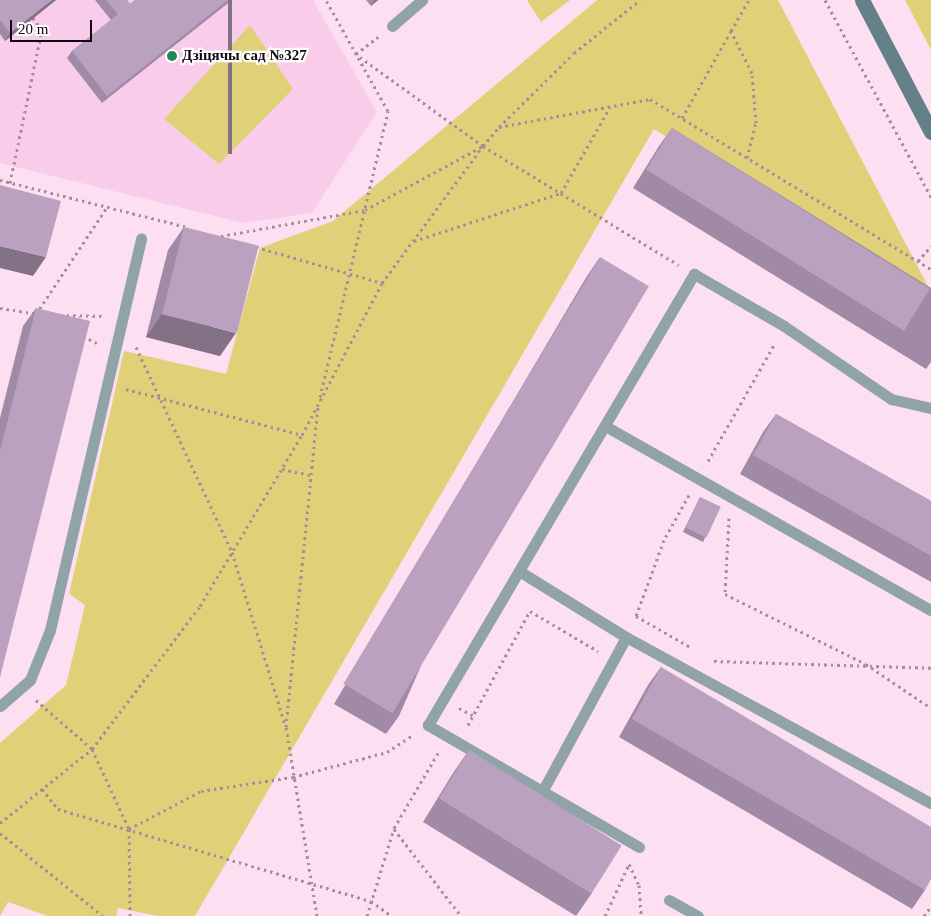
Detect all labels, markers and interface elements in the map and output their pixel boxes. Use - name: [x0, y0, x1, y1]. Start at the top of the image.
- scale bar: [12, 10, 95, 42]
- text: 20 m: [18, 21, 48, 37]
- place label: Дзіцячы сад №327: [182, 47, 307, 65]
- marker: Дзіцячы сад №327: [166, 50, 178, 62]

